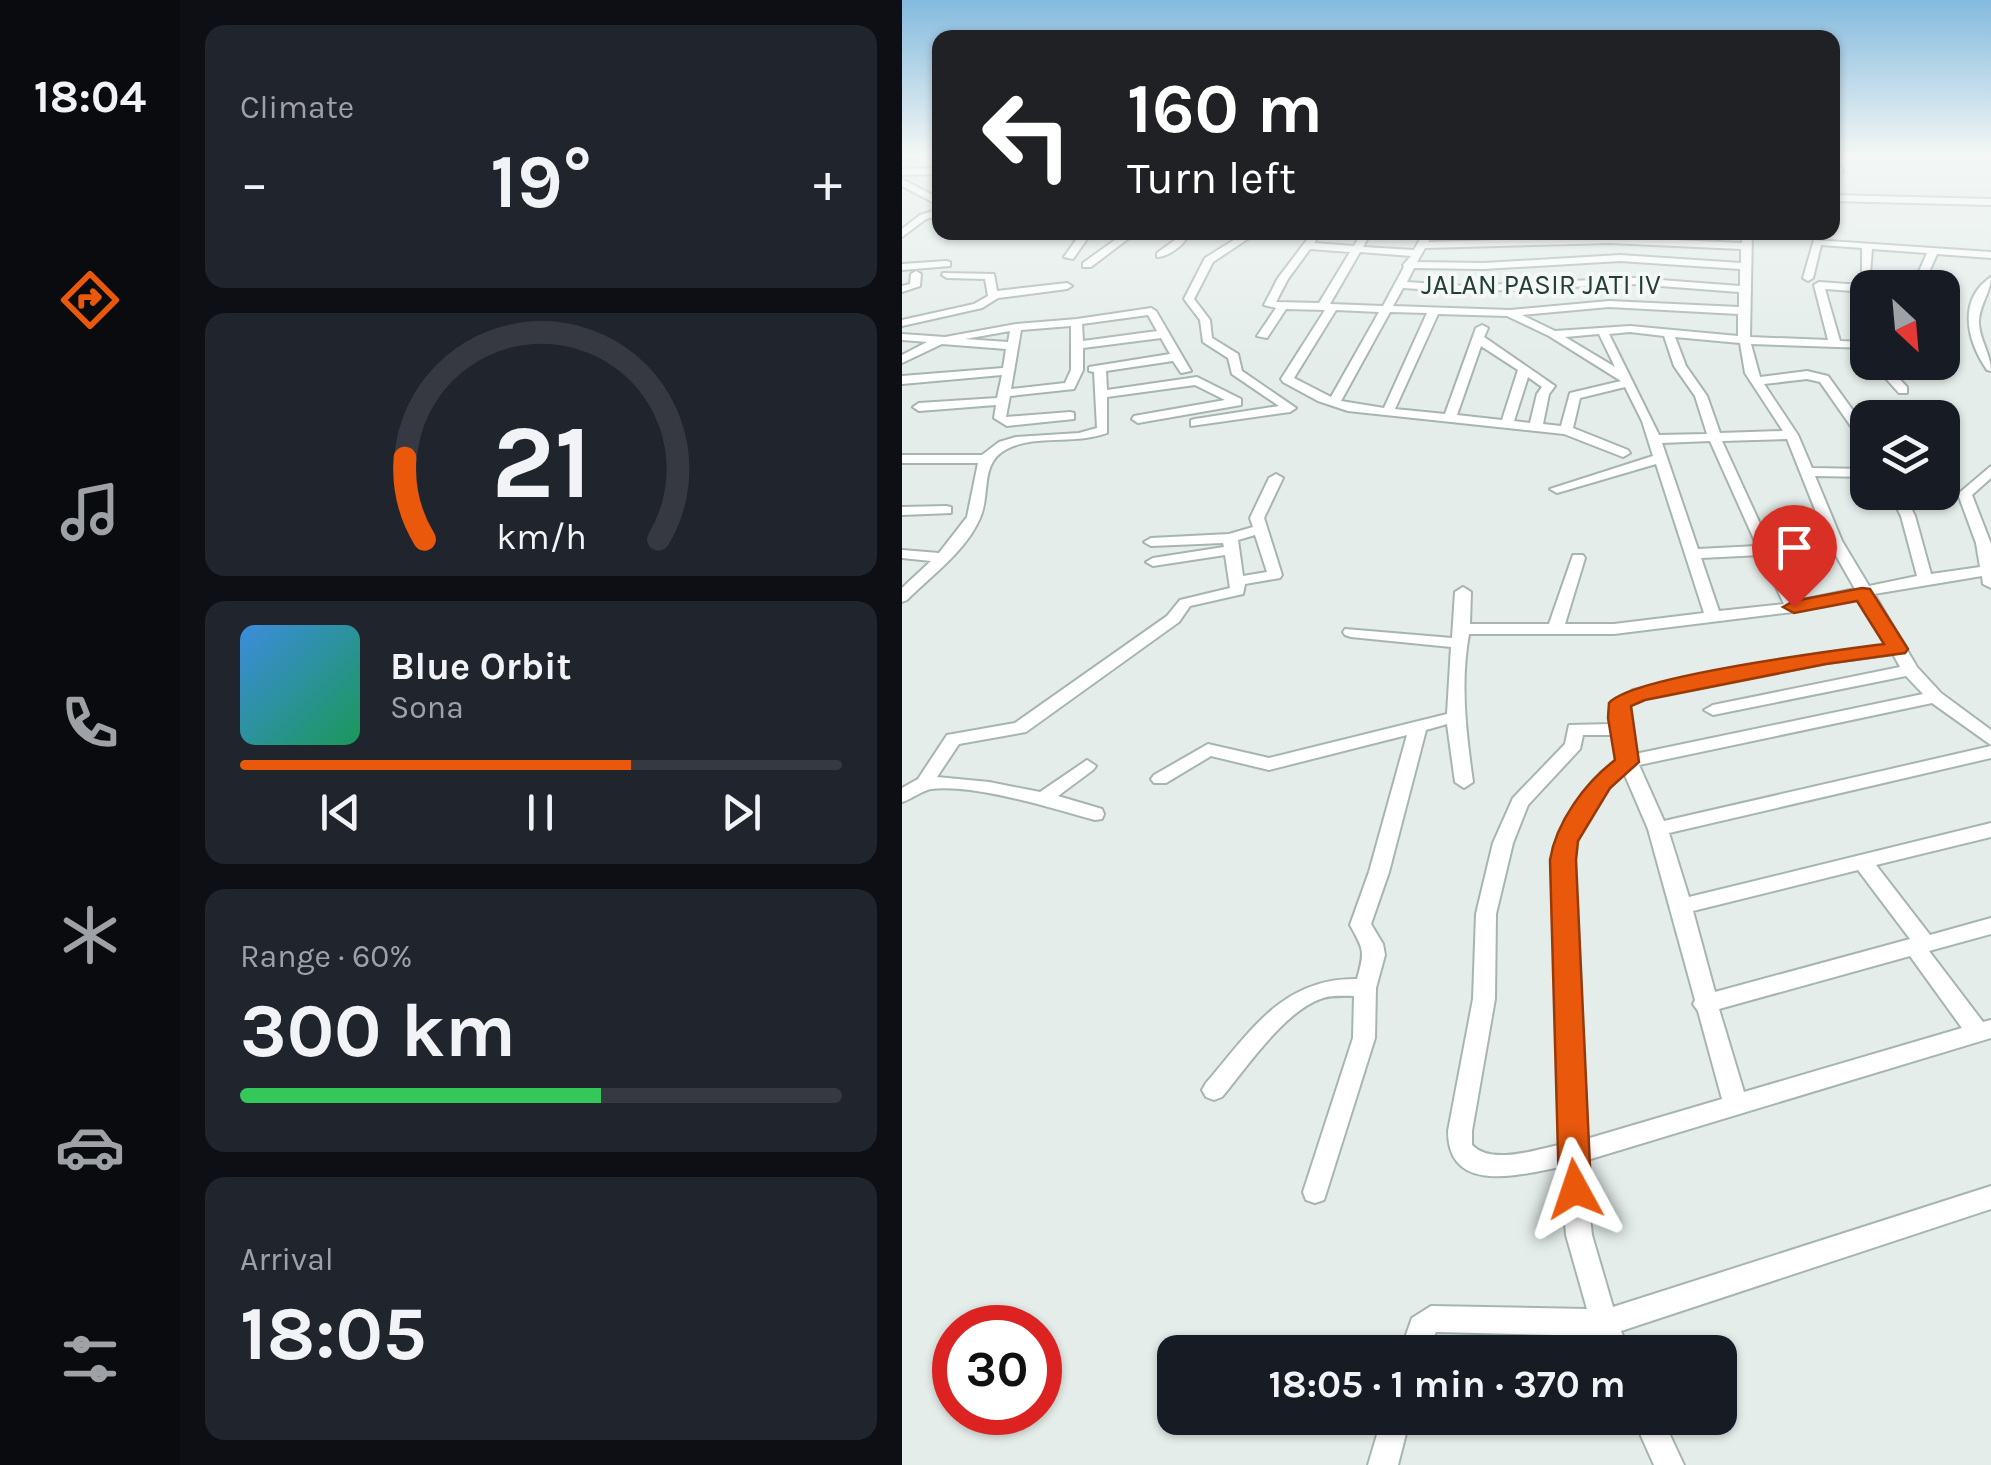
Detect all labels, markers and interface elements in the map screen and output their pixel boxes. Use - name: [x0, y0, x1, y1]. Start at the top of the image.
- text: 160 m: [1127, 68, 1323, 150]
- icon: left: [962, 70, 1092, 200]
- text: 18:04: [34, 71, 146, 123]
- text: Climate: [240, 89, 354, 126]
- text: 19°: [490, 138, 592, 226]
- text: −: [240, 151, 269, 215]
- text: +: [813, 151, 842, 215]
- text: Turn left: [1127, 152, 1296, 204]
- icon: directions: [55, 265, 125, 335]
- street label: JALAN PASIR JATI IV: [1421, 268, 1661, 301]
- north arrow: [1850, 270, 1960, 380]
- map controls: [1850, 270, 1960, 510]
- button: layers: [1850, 400, 1960, 510]
- text: 21: [491, 402, 591, 523]
- icon: music: [55, 477, 125, 547]
- pin: [1752, 505, 1837, 608]
- text: km/h: [496, 516, 586, 558]
- icon: arrive: [1767, 520, 1822, 575]
- text: Blue Orbit: [390, 644, 571, 689]
- icon: phone: [55, 688, 125, 758]
- text: Sona: [390, 689, 464, 726]
- icon: previous: [313, 785, 368, 840]
- icon: pause: [513, 785, 568, 840]
- icon: next: [714, 785, 769, 840]
- icon: climate: [55, 900, 125, 970]
- text: Range · 60%: [240, 938, 412, 975]
- text: 300 km: [240, 987, 516, 1075]
- icon: car: [55, 1112, 125, 1182]
- position arrow: [1523, 1137, 1627, 1241]
- text: Arrival: [240, 1241, 334, 1278]
- text: 18:05: [240, 1290, 427, 1378]
- speed limit sign: 30: [932, 1305, 1062, 1435]
- icon: filters: [55, 1324, 125, 1394]
- text: 18:05 · 1 min · 370 m: [1269, 1362, 1625, 1407]

